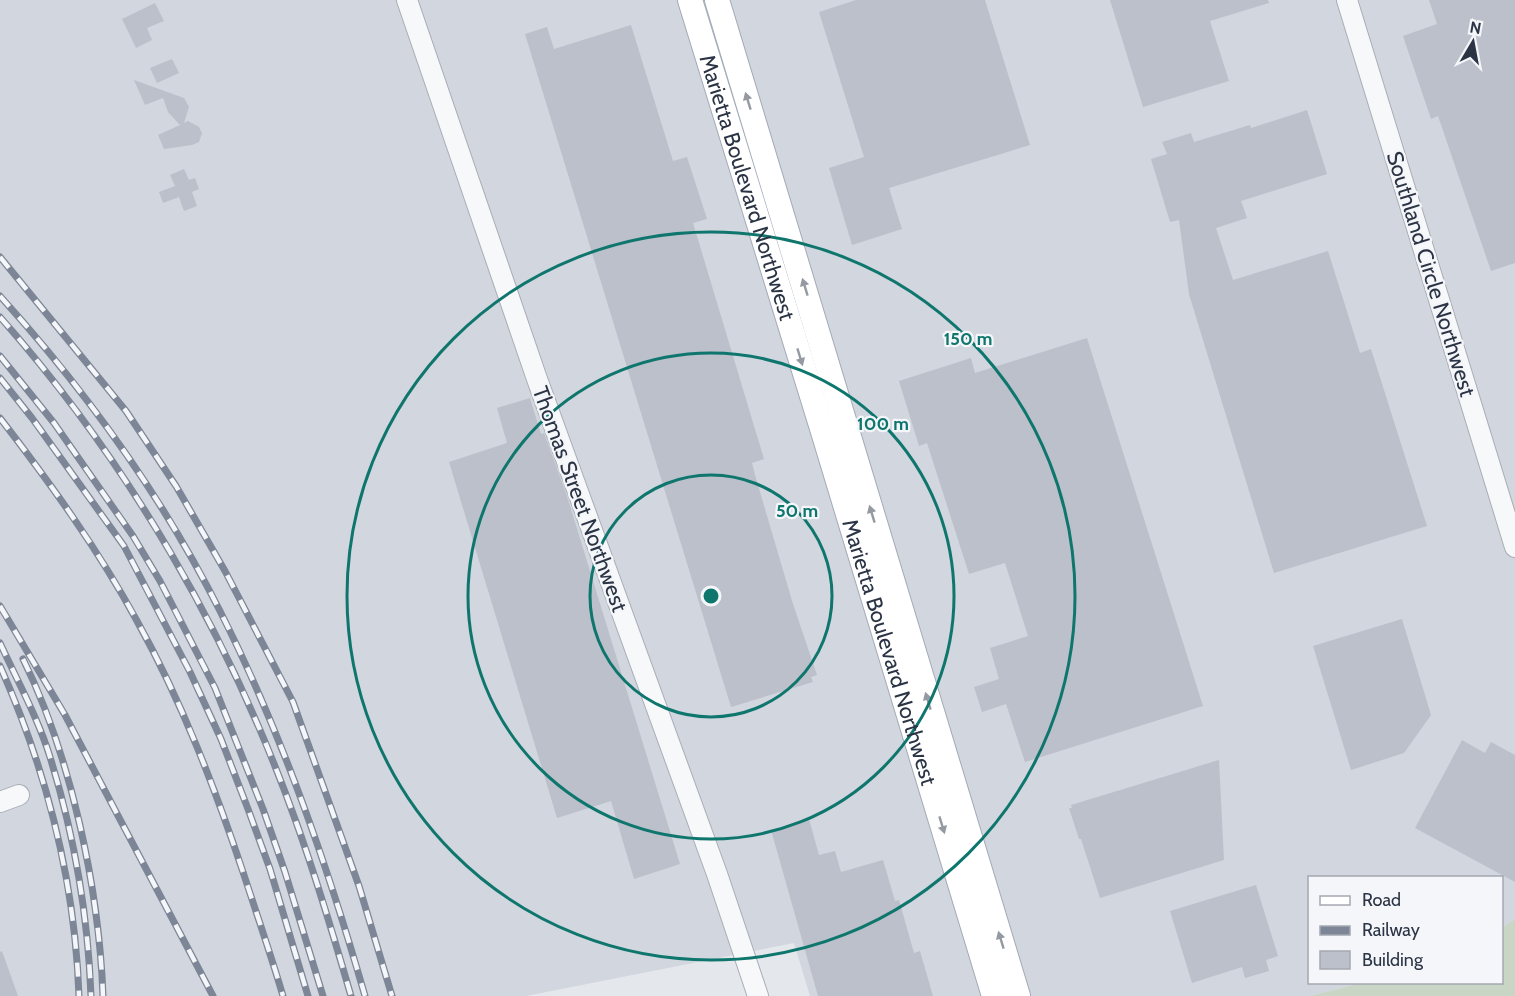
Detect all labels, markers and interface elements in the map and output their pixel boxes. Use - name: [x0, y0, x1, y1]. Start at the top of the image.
- north arrow: [1443, 12, 1503, 72]
- text: N: [1468, 17, 1483, 38]
- street label: Marietta Boulevard Northwest: [694, 51, 802, 324]
- one-way arrow: [743, 92, 752, 110]
- street label: Southland Circle Northwest: [1381, 148, 1481, 400]
- one-way arrow: [800, 278, 809, 296]
- text: 150 m: [944, 328, 992, 350]
- one-way arrow: [796, 348, 805, 366]
- street label: Thomas Street Northwest: [527, 383, 634, 616]
- text: 100 m: [857, 413, 909, 435]
- text: 50 m: [776, 500, 818, 522]
- one-way arrow: [867, 505, 876, 523]
- street label: Marietta Boulevard Northwest: [837, 516, 943, 789]
- centre of rings: [701, 586, 721, 606]
- one-way arrow: [923, 692, 932, 710]
- one-way arrow: [938, 816, 947, 834]
- legend: [1308, 876, 1503, 984]
- text: Road: [1362, 889, 1401, 911]
- text: Railway: [1362, 919, 1420, 941]
- one-way arrow: [995, 931, 1005, 949]
- text: Building: [1362, 949, 1424, 971]

